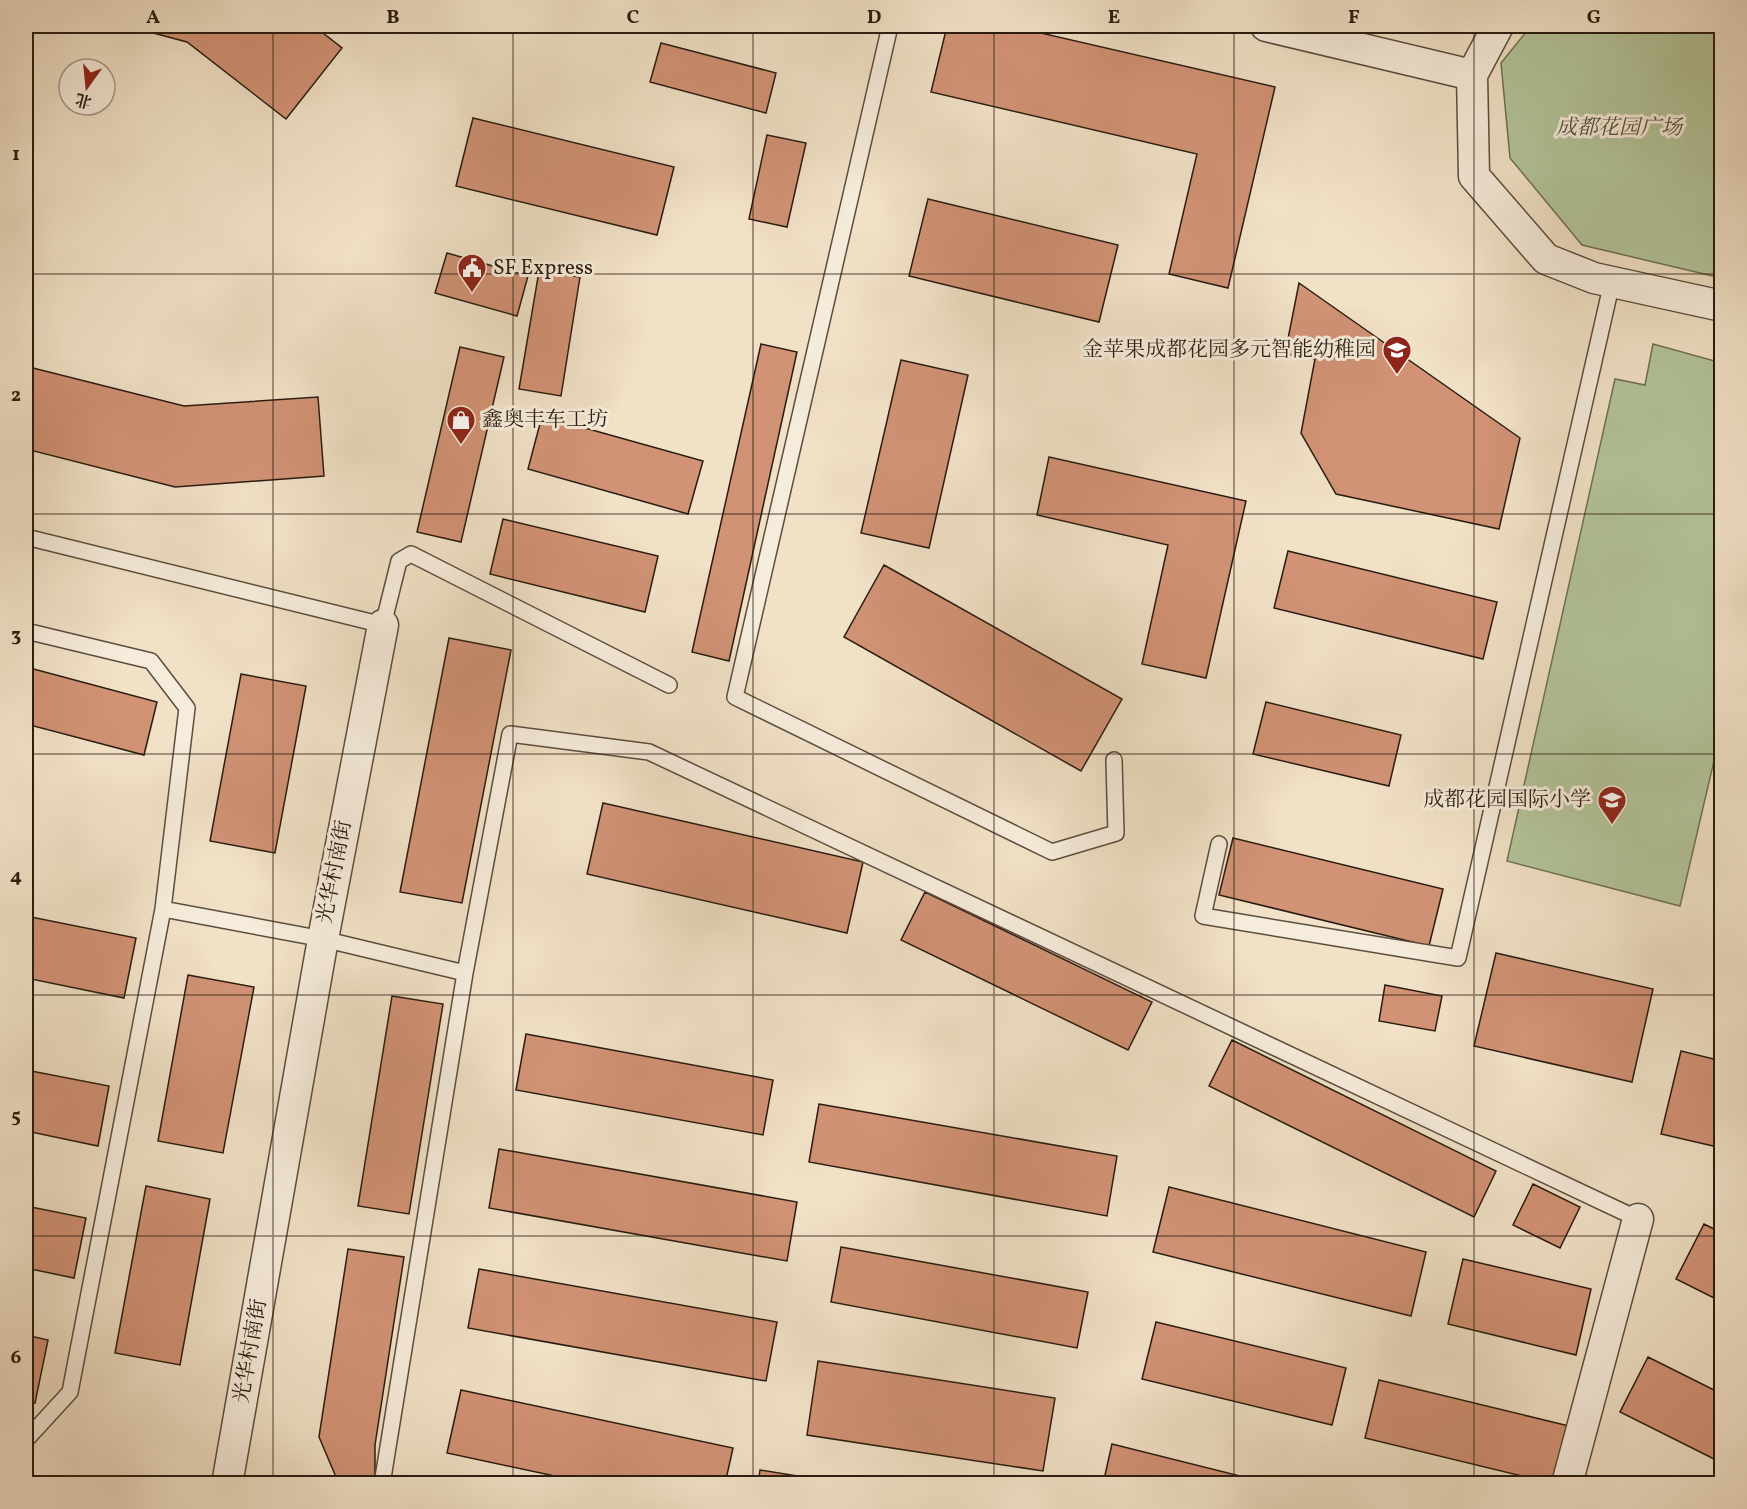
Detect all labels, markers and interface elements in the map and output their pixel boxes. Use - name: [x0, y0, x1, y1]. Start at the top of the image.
- text: A: [146, 4, 160, 32]
- text: B: [386, 4, 400, 32]
- text: C: [627, 4, 640, 32]
- text: D: [867, 4, 881, 32]
- text: E: [1108, 4, 1120, 32]
- text: F: [1348, 4, 1360, 32]
- text: G: [1587, 4, 1601, 32]
- north arrow: [57, 57, 117, 117]
- text: 北: [73, 87, 94, 112]
- park label: 成都花园广场: [1556, 114, 1684, 143]
- text: 1: [12, 141, 20, 169]
- public building icon: SF Express: [456, 252, 488, 294]
- place label: SF Express: [493, 254, 593, 283]
- school or university icon: 金苹果成都花园多元智能幼稚园: [1381, 334, 1413, 376]
- place label: 金苹果成都花园多元智能幼稚园: [1082, 336, 1376, 365]
- text: 2: [11, 382, 21, 410]
- shop icon: 鑫奥丰车工坊: [445, 404, 477, 446]
- place label: 鑫奥丰车工坊: [482, 406, 608, 435]
- text: 3: [11, 622, 21, 650]
- school or university icon: 成都花园国际小学: [1596, 784, 1628, 826]
- place label: 成都花园国际小学: [1423, 786, 1591, 815]
- street label: 光华村南街: [311, 818, 359, 926]
- text: 4: [10, 863, 22, 891]
- text: 5: [11, 1103, 21, 1131]
- street label: 光华村南街: [228, 1297, 274, 1405]
- text: 6: [11, 1344, 22, 1372]

